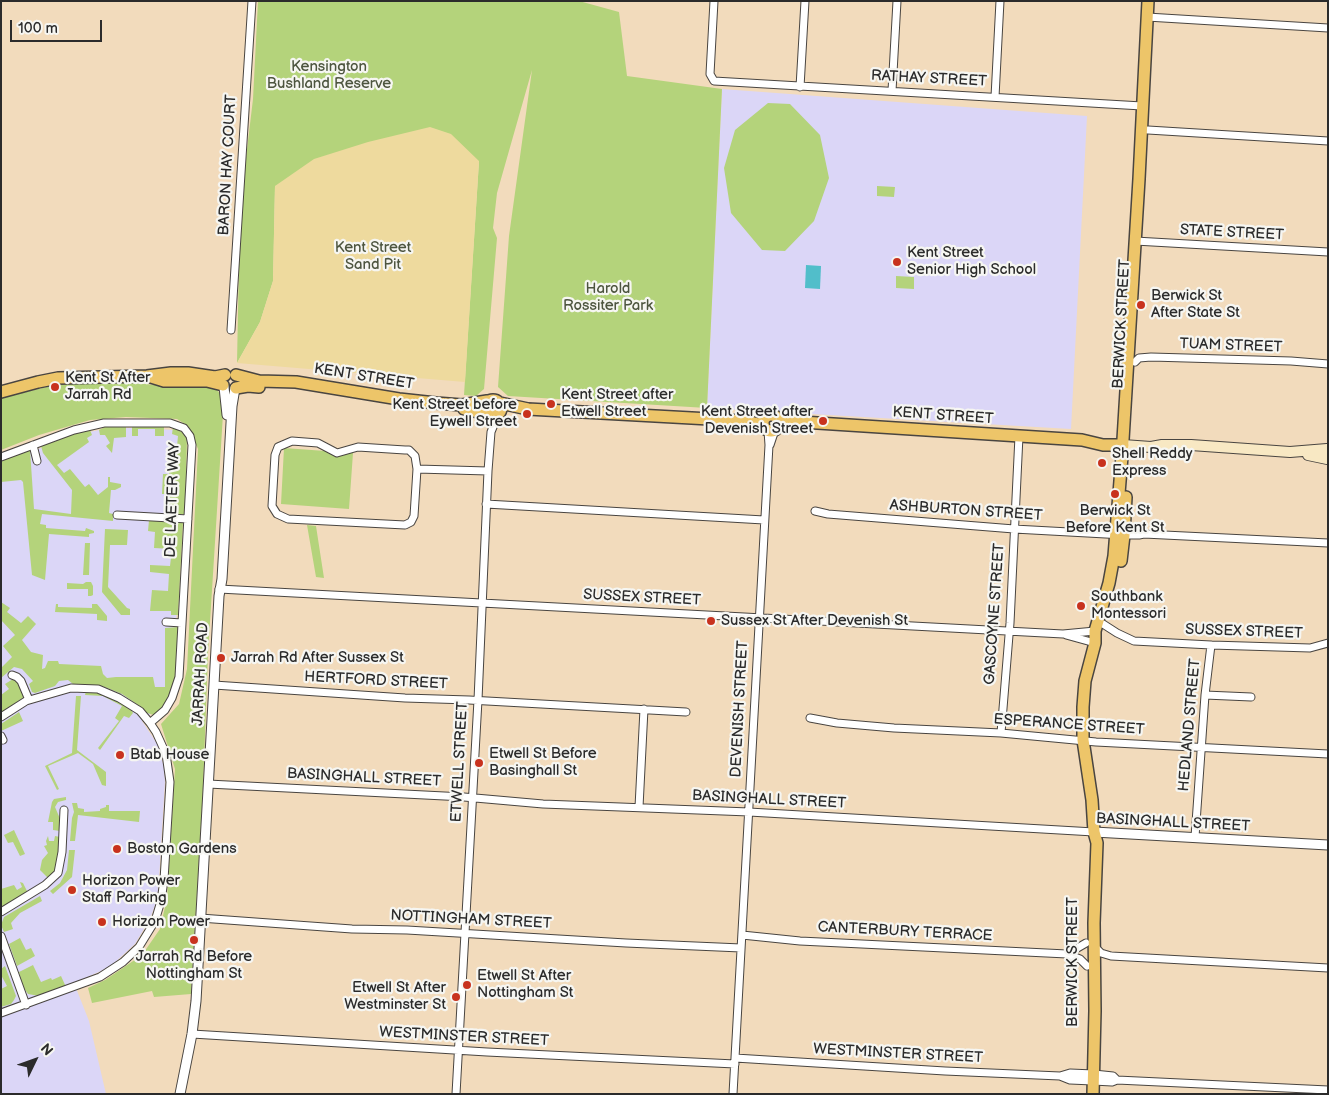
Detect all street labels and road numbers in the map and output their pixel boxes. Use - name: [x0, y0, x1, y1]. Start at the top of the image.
- street label: RATHAY STREET: [871, 67, 987, 91]
- street label: BARON HAY COURT: [215, 94, 241, 236]
- street label: STATE STREET: [1180, 221, 1284, 245]
- street label: BERWICK STREET: [1110, 259, 1134, 389]
- street label: TUAM STREET: [1179, 335, 1283, 357]
- street label: KENT STREET: [313, 360, 415, 394]
- street label: KENT STREET: [892, 403, 994, 429]
- street label: DE LAETER WAY: [162, 442, 184, 558]
- street label: ASHBURTON STREET: [889, 497, 1043, 525]
- street label: GASCOYNE STREET: [981, 543, 1009, 685]
- street label: SUSSEX STREET: [583, 586, 701, 610]
- street label: SUSSEX STREET: [1185, 621, 1303, 643]
- street label: JARRAH ROAD: [189, 622, 213, 726]
- street label: DEVENISH STREET: [727, 640, 753, 778]
- street label: HEDLAND STREET: [1175, 658, 1205, 792]
- street label: HERTFORD STREET: [304, 668, 448, 694]
- street label: ETWELL STREET: [448, 701, 472, 823]
- street label: ESPERANCE STREET: [993, 711, 1145, 739]
- street label: BASINGHALL STREET: [286, 765, 442, 791]
- street label: BASINGHALL STREET: [691, 787, 847, 813]
- street label: BASINGHALL STREET: [1095, 810, 1251, 836]
- street label: BERWICK STREET: [1064, 897, 1082, 1027]
- street label: NOTTINGHAM STREET: [390, 907, 552, 933]
- street label: CANTERBURY TERRACE: [817, 918, 993, 946]
- street label: WESTMINSTER STREET: [379, 1024, 549, 1050]
- street label: WESTMINSTER STREET: [813, 1041, 983, 1067]

